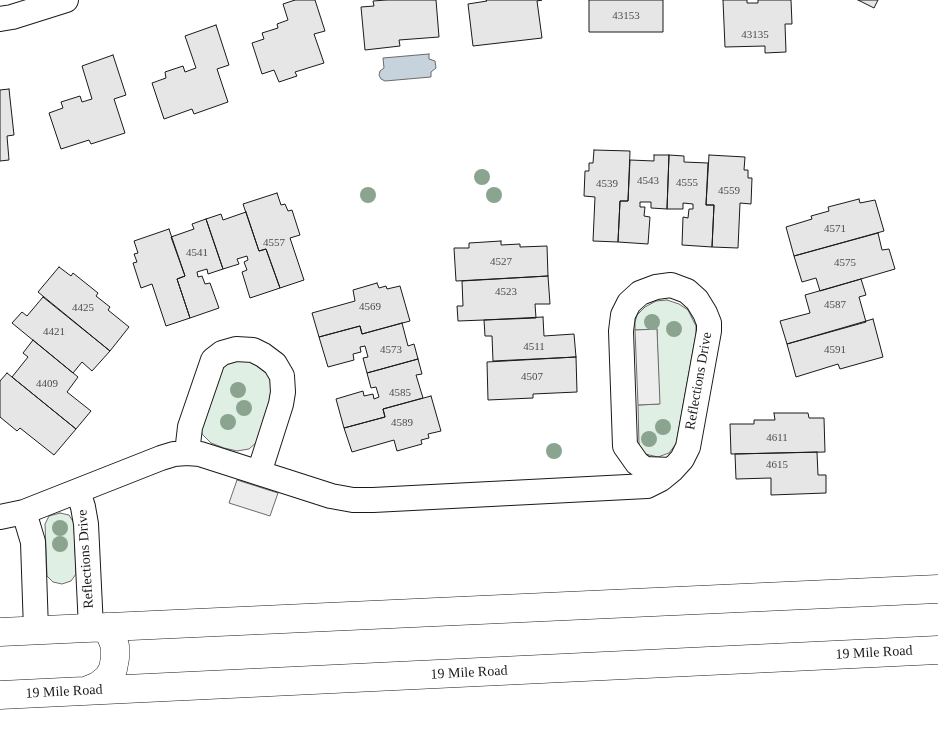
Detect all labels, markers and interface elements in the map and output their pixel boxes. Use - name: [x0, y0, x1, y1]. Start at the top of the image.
- house number: 43153: [612, 9, 640, 23]
- house number: 43135: [741, 28, 769, 42]
- house number: 4543: [637, 174, 659, 188]
- house number: 4555: [676, 176, 698, 190]
- house number: 4539: [596, 177, 618, 191]
- house number: 4559: [718, 184, 740, 198]
- house number: 4571: [824, 222, 846, 236]
- house number: 4557: [263, 236, 285, 250]
- house number: 4541: [186, 246, 208, 260]
- house number: 4527: [490, 255, 512, 269]
- house number: 4575: [834, 256, 856, 270]
- house number: 4523: [495, 285, 517, 299]
- house number: 4587: [824, 298, 846, 312]
- house number: 4569: [359, 300, 381, 314]
- house number: 4425: [72, 301, 94, 315]
- house number: 4421: [43, 325, 65, 339]
- street label: Reflections Drive: [682, 331, 716, 431]
- house number: 4511: [523, 340, 545, 354]
- house number: 4573: [380, 343, 402, 357]
- house number: 4591: [824, 343, 846, 357]
- house number: 4507: [521, 370, 543, 384]
- house number: 4409: [36, 377, 58, 391]
- house number: 4585: [389, 386, 411, 400]
- house number: 4589: [391, 416, 413, 430]
- house number: 4611: [766, 431, 788, 445]
- house number: 4615: [766, 458, 788, 472]
- street label: Reflections Drive: [74, 509, 98, 609]
- street label: 19 Mile Road: [835, 643, 913, 663]
- street label: 19 Mile Road: [430, 663, 508, 683]
- street label: 19 Mile Road: [25, 682, 103, 702]

